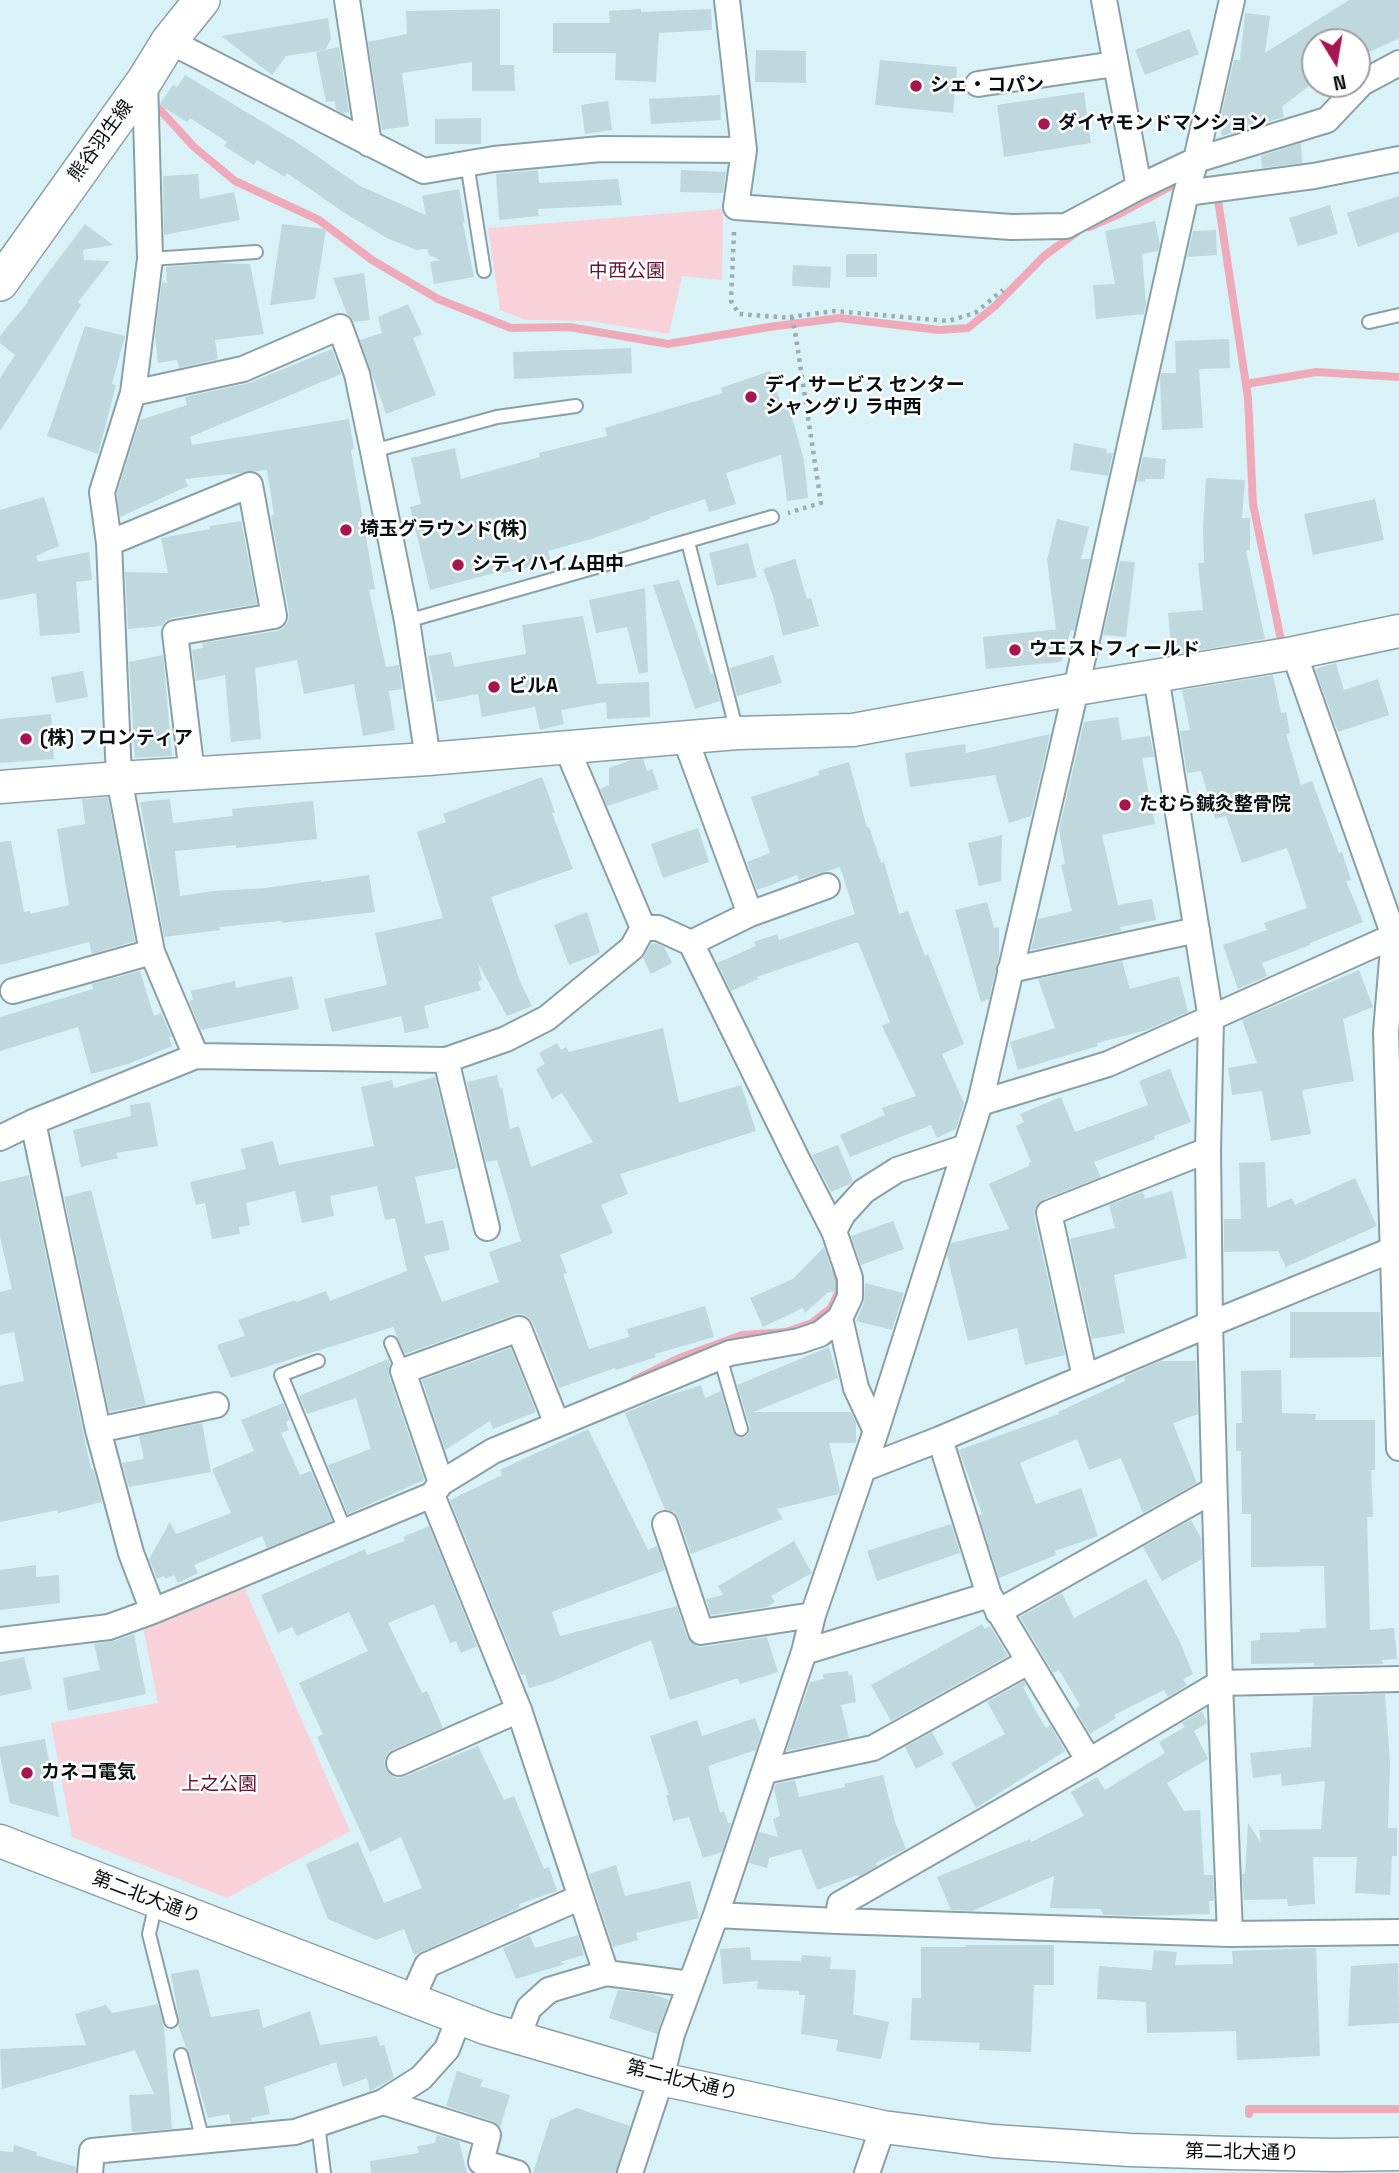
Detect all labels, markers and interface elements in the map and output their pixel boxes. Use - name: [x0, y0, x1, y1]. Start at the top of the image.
- north arrow: [1301, 28, 1371, 98]
- text: N: [1331, 69, 1348, 96]
- place label: シェ・コパン: [930, 75, 1044, 97]
- marker: シェ・コパン: [908, 78, 924, 94]
- street label: 熊谷羽生線: [64, 96, 138, 186]
- place label: ダイヤモンドマンション: [1058, 113, 1267, 135]
- marker: ダイヤモンドマンション: [1036, 116, 1052, 132]
- park label: 中西公園: [589, 261, 665, 283]
- place label: デイ サービス センター シャングリ ラ中西: [765, 375, 965, 419]
- marker: デイ サービス センター シャングリ ラ中西: [743, 389, 759, 405]
- place label: 埼玉グラウンド(株): [360, 519, 527, 541]
- marker: 埼玉グラウンド(株): [338, 522, 354, 538]
- place label: シティハイム田中: [472, 554, 624, 576]
- marker: シティハイム田中: [450, 557, 466, 573]
- place label: ウエストフィールド: [1029, 639, 1200, 661]
- marker: ウエストフィールド: [1007, 642, 1023, 658]
- place label: ビルA: [508, 676, 558, 698]
- marker: ビルA: [486, 679, 502, 695]
- place label: (株) フロンティア: [40, 728, 193, 750]
- marker: (株) フロンティア: [18, 731, 34, 747]
- place label: たむら鍼灸整骨院: [1139, 794, 1291, 816]
- marker: たむら鍼灸整骨院: [1117, 797, 1133, 813]
- place label: カネコ電気: [41, 1762, 136, 1784]
- marker: カネコ電気: [19, 1765, 35, 1781]
- park label: 上之公園: [181, 1774, 257, 1796]
- street label: 第二北大通り: [89, 1867, 203, 1929]
- street label: 第二北大通り: [624, 2056, 740, 2106]
- street label: 第二北大通り: [1185, 2141, 1299, 2165]

